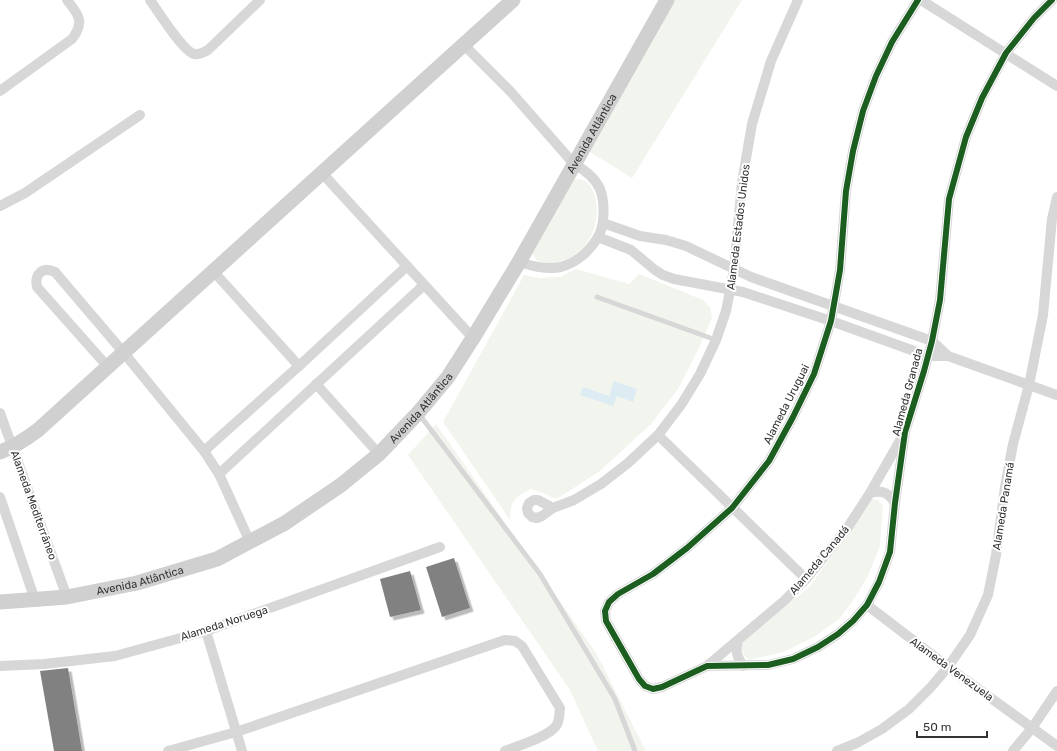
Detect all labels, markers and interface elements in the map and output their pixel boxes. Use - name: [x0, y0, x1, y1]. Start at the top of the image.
- street label: Avenida Atlântica: [564, 92, 620, 176]
- street label: Alameda Estados Unidos: [724, 163, 753, 291]
- street label: Alameda Granada: [890, 347, 925, 437]
- street label: Alameda Uruguai: [761, 362, 812, 446]
- street label: Avenida Atlântica: [387, 371, 456, 446]
- street label: Alameda Mediterrâneo: [8, 449, 59, 562]
- street label: Alameda Panamá: [990, 461, 1017, 551]
- street label: Alameda Canadá: [787, 523, 852, 597]
- street label: Avenida Atlântica: [95, 563, 185, 598]
- street label: Alameda Noruega: [179, 603, 269, 644]
- street label: Alameda Venezuela: [908, 635, 996, 704]
- scale bar: [917, 713, 987, 739]
- text: 50 m: [923, 720, 951, 734]

